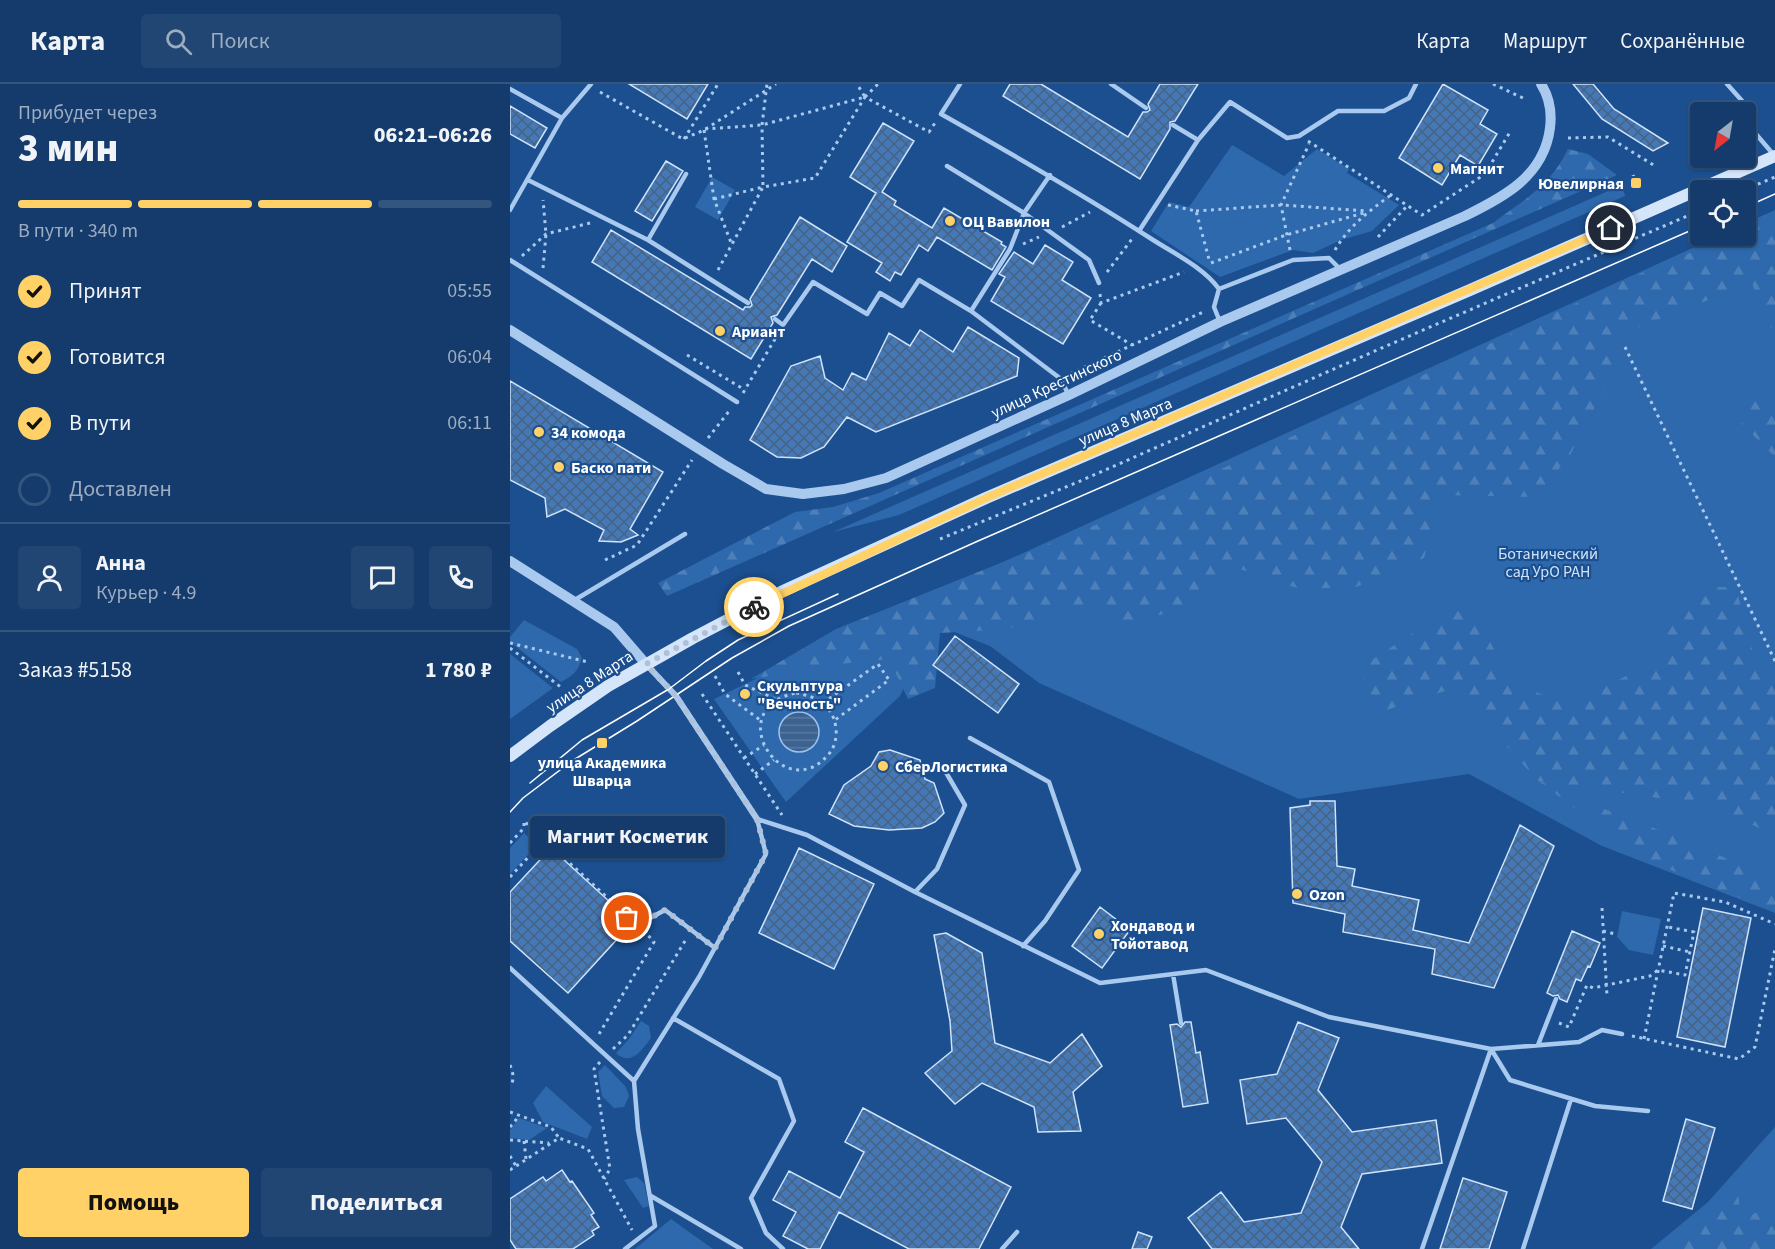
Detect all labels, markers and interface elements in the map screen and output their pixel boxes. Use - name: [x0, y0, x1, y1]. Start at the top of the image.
- search box: [141, 14, 561, 68]
- text: Карта: [30, 21, 105, 61]
- icon: search: [162, 25, 195, 58]
- text: Поиск: [210, 25, 270, 57]
- text: Карта: [1416, 26, 1470, 56]
- text: Маршрут: [1503, 26, 1587, 56]
- text: Сохранённые: [1620, 26, 1745, 56]
- text: Прибудет через: [18, 99, 157, 127]
- north arrow: [1690, 102, 1756, 168]
- map controls: [1690, 102, 1756, 246]
- text: 06:21–06:26: [374, 119, 492, 151]
- text: 3 мин: [18, 121, 118, 177]
- place label: Магнит: [1450, 158, 1504, 180]
- marker: Магнит: [1431, 161, 1445, 175]
- place label: Ювелирная: [1538, 173, 1624, 195]
- marker: Ювелирная: [1629, 176, 1643, 190]
- button: locate: [1690, 180, 1756, 246]
- pin: [1585, 202, 1636, 253]
- place label: ОЦ Вавилон: [962, 211, 1050, 233]
- icon: home: [1594, 211, 1627, 244]
- marker: ОЦ Вавилон: [943, 214, 957, 228]
- text: В пути · 340 m: [18, 217, 138, 245]
- icon: check: [18, 275, 51, 308]
- text: Принят: [69, 275, 142, 307]
- text: 05:55: [447, 277, 492, 305]
- place label: Ариант: [731, 321, 785, 343]
- marker: Ариант: [713, 324, 727, 338]
- icon: check: [18, 341, 51, 374]
- text: Готовится: [69, 341, 166, 373]
- text: 06:04: [447, 343, 492, 371]
- street label: улица Крестинского: [987, 344, 1125, 424]
- street label: улица 8 Марта: [1075, 392, 1176, 452]
- icon: check: [18, 407, 51, 440]
- text: В пути: [69, 407, 131, 439]
- text: 06:11: [447, 409, 492, 437]
- place label: 34 комода: [551, 422, 626, 444]
- marker: 34 комода: [532, 425, 546, 439]
- place label: Баско пати: [571, 457, 651, 479]
- marker: Баско пати: [552, 460, 566, 474]
- text: Доставлен: [69, 473, 172, 505]
- park label: Ботанический сад УрО РАН: [1498, 543, 1598, 583]
- button: person: [18, 546, 81, 609]
- button: chat: [351, 546, 414, 609]
- button: phone: [429, 546, 492, 609]
- text: Анна: [96, 547, 146, 579]
- courier: [724, 577, 784, 637]
- text: Курьер · 4.9: [96, 579, 196, 607]
- icon: bike: [738, 591, 771, 624]
- street label: улица 8 Марта: [542, 645, 637, 718]
- text: Заказ #5158: [18, 654, 132, 686]
- text: 1 780 ₽: [425, 654, 492, 686]
- place label: Скульптура "Вечность": [757, 675, 843, 715]
- marker: Скульптура "Вечность": [738, 687, 752, 701]
- marker: улица Академика Шварца: [595, 736, 609, 750]
- place label: улица Академика Шварца: [538, 752, 666, 792]
- place label: СберЛогистика: [895, 756, 1008, 778]
- marker: СберЛогистика: [876, 759, 890, 773]
- callout: Магнит Косметик: [530, 816, 724, 858]
- text: Магнит Косметик: [547, 823, 708, 851]
- place label: Ozon: [1309, 884, 1345, 906]
- marker: Ozon: [1290, 887, 1304, 901]
- pin: [601, 892, 652, 943]
- icon: bag: [610, 901, 643, 934]
- place label: Хондавод и Тойотавод: [1111, 915, 1195, 955]
- marker: Хондавод и Тойотавод: [1092, 927, 1106, 941]
- button: Помощь: [18, 1168, 249, 1237]
- button: Поделиться: [261, 1168, 492, 1237]

